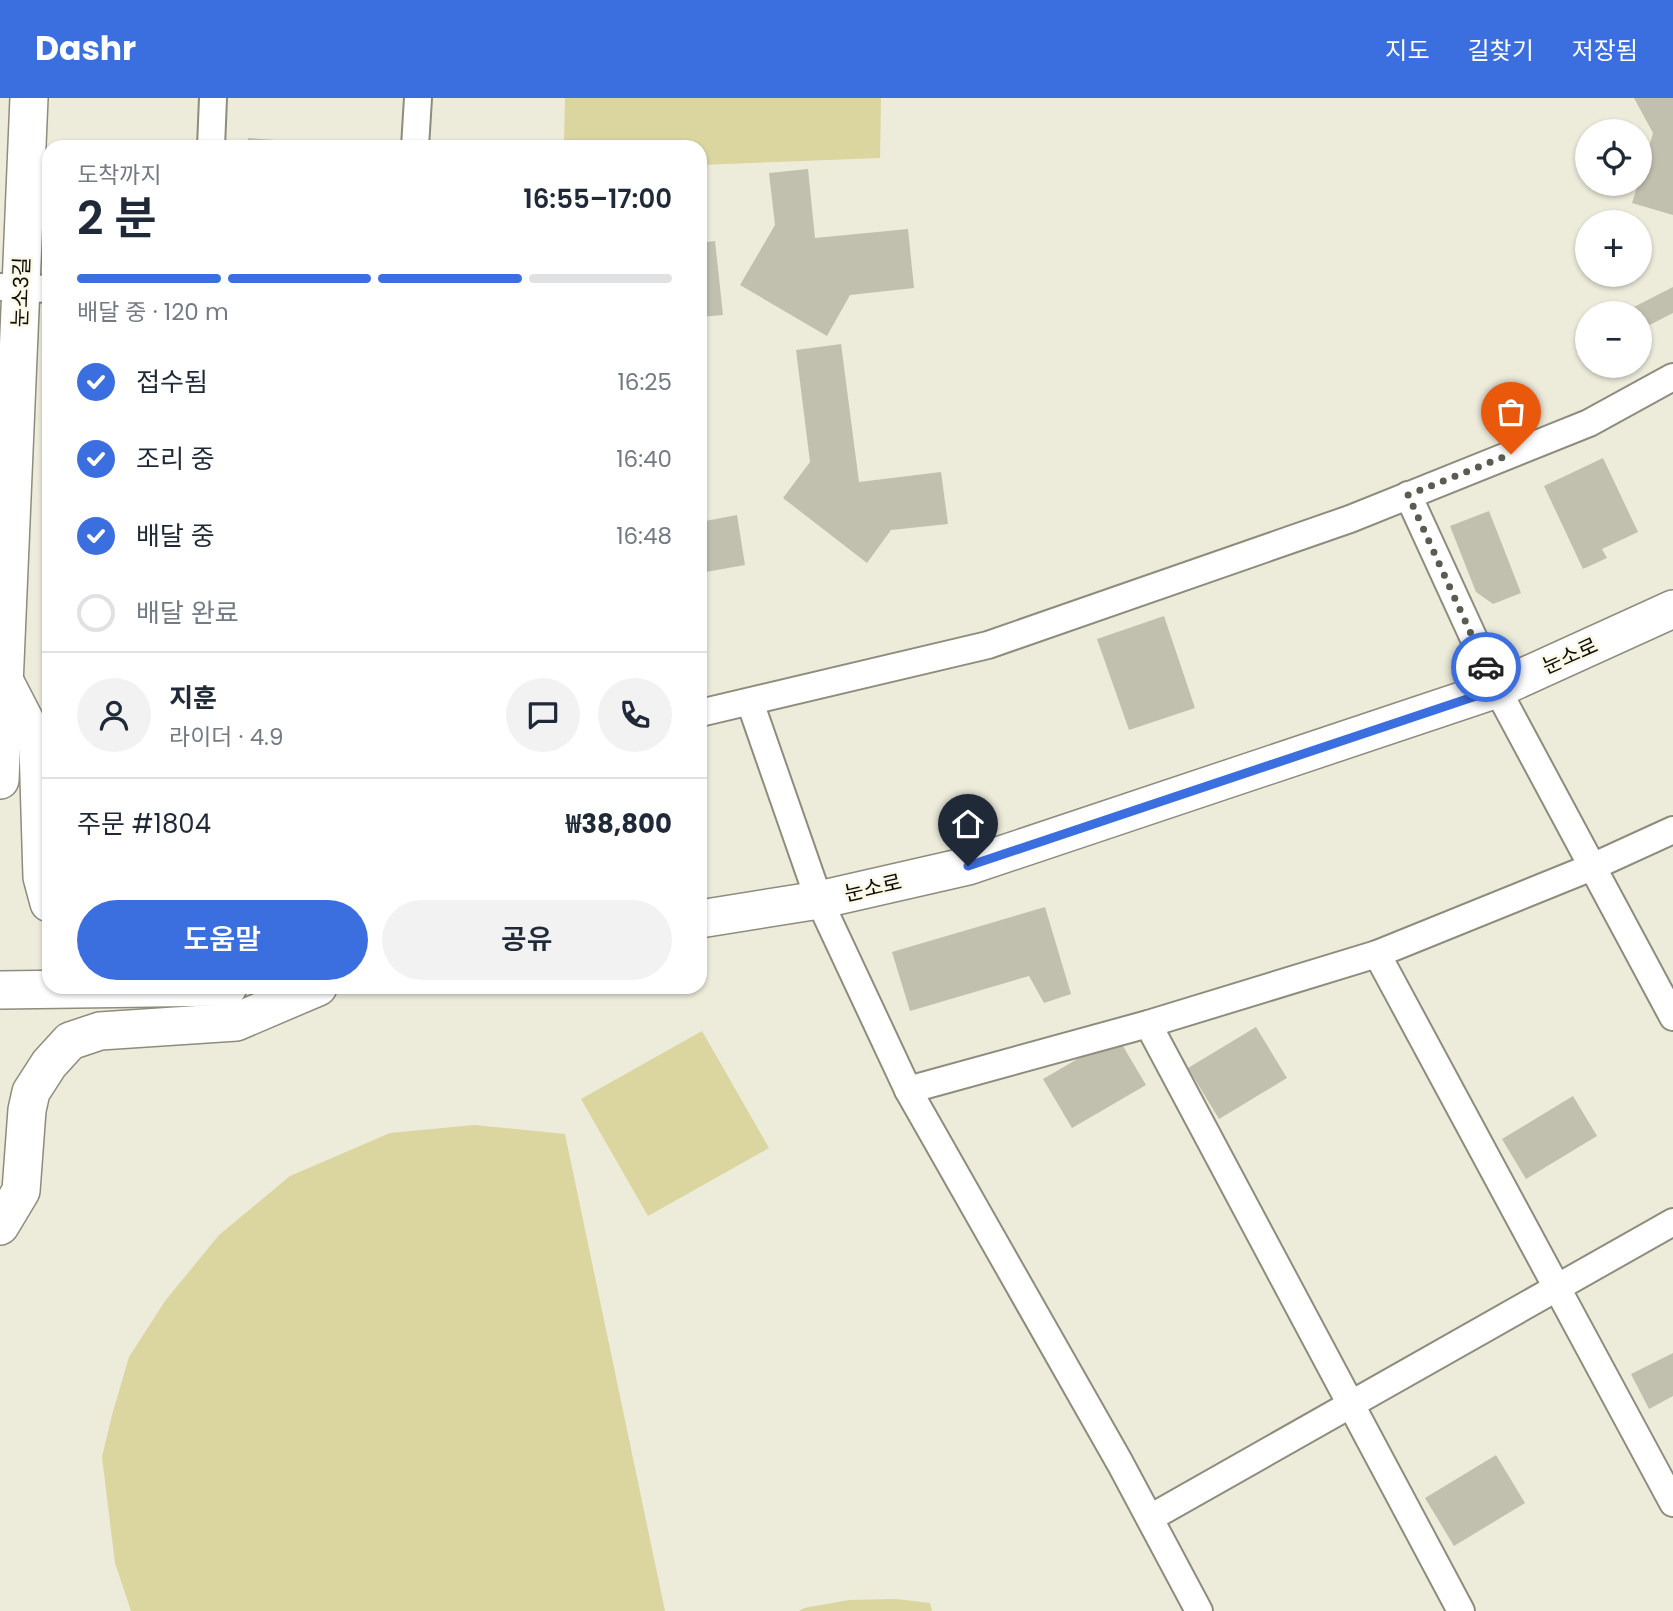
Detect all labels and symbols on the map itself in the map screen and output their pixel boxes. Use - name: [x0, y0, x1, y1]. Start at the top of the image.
- street label: 눈소3길: [5, 256, 36, 328]
- pin: [1481, 382, 1541, 454]
- street label: 눈소로: [1537, 631, 1602, 681]
- courier: [1451, 632, 1521, 702]
- pin: [938, 794, 998, 866]
- street label: 눈소로: [841, 867, 904, 908]

